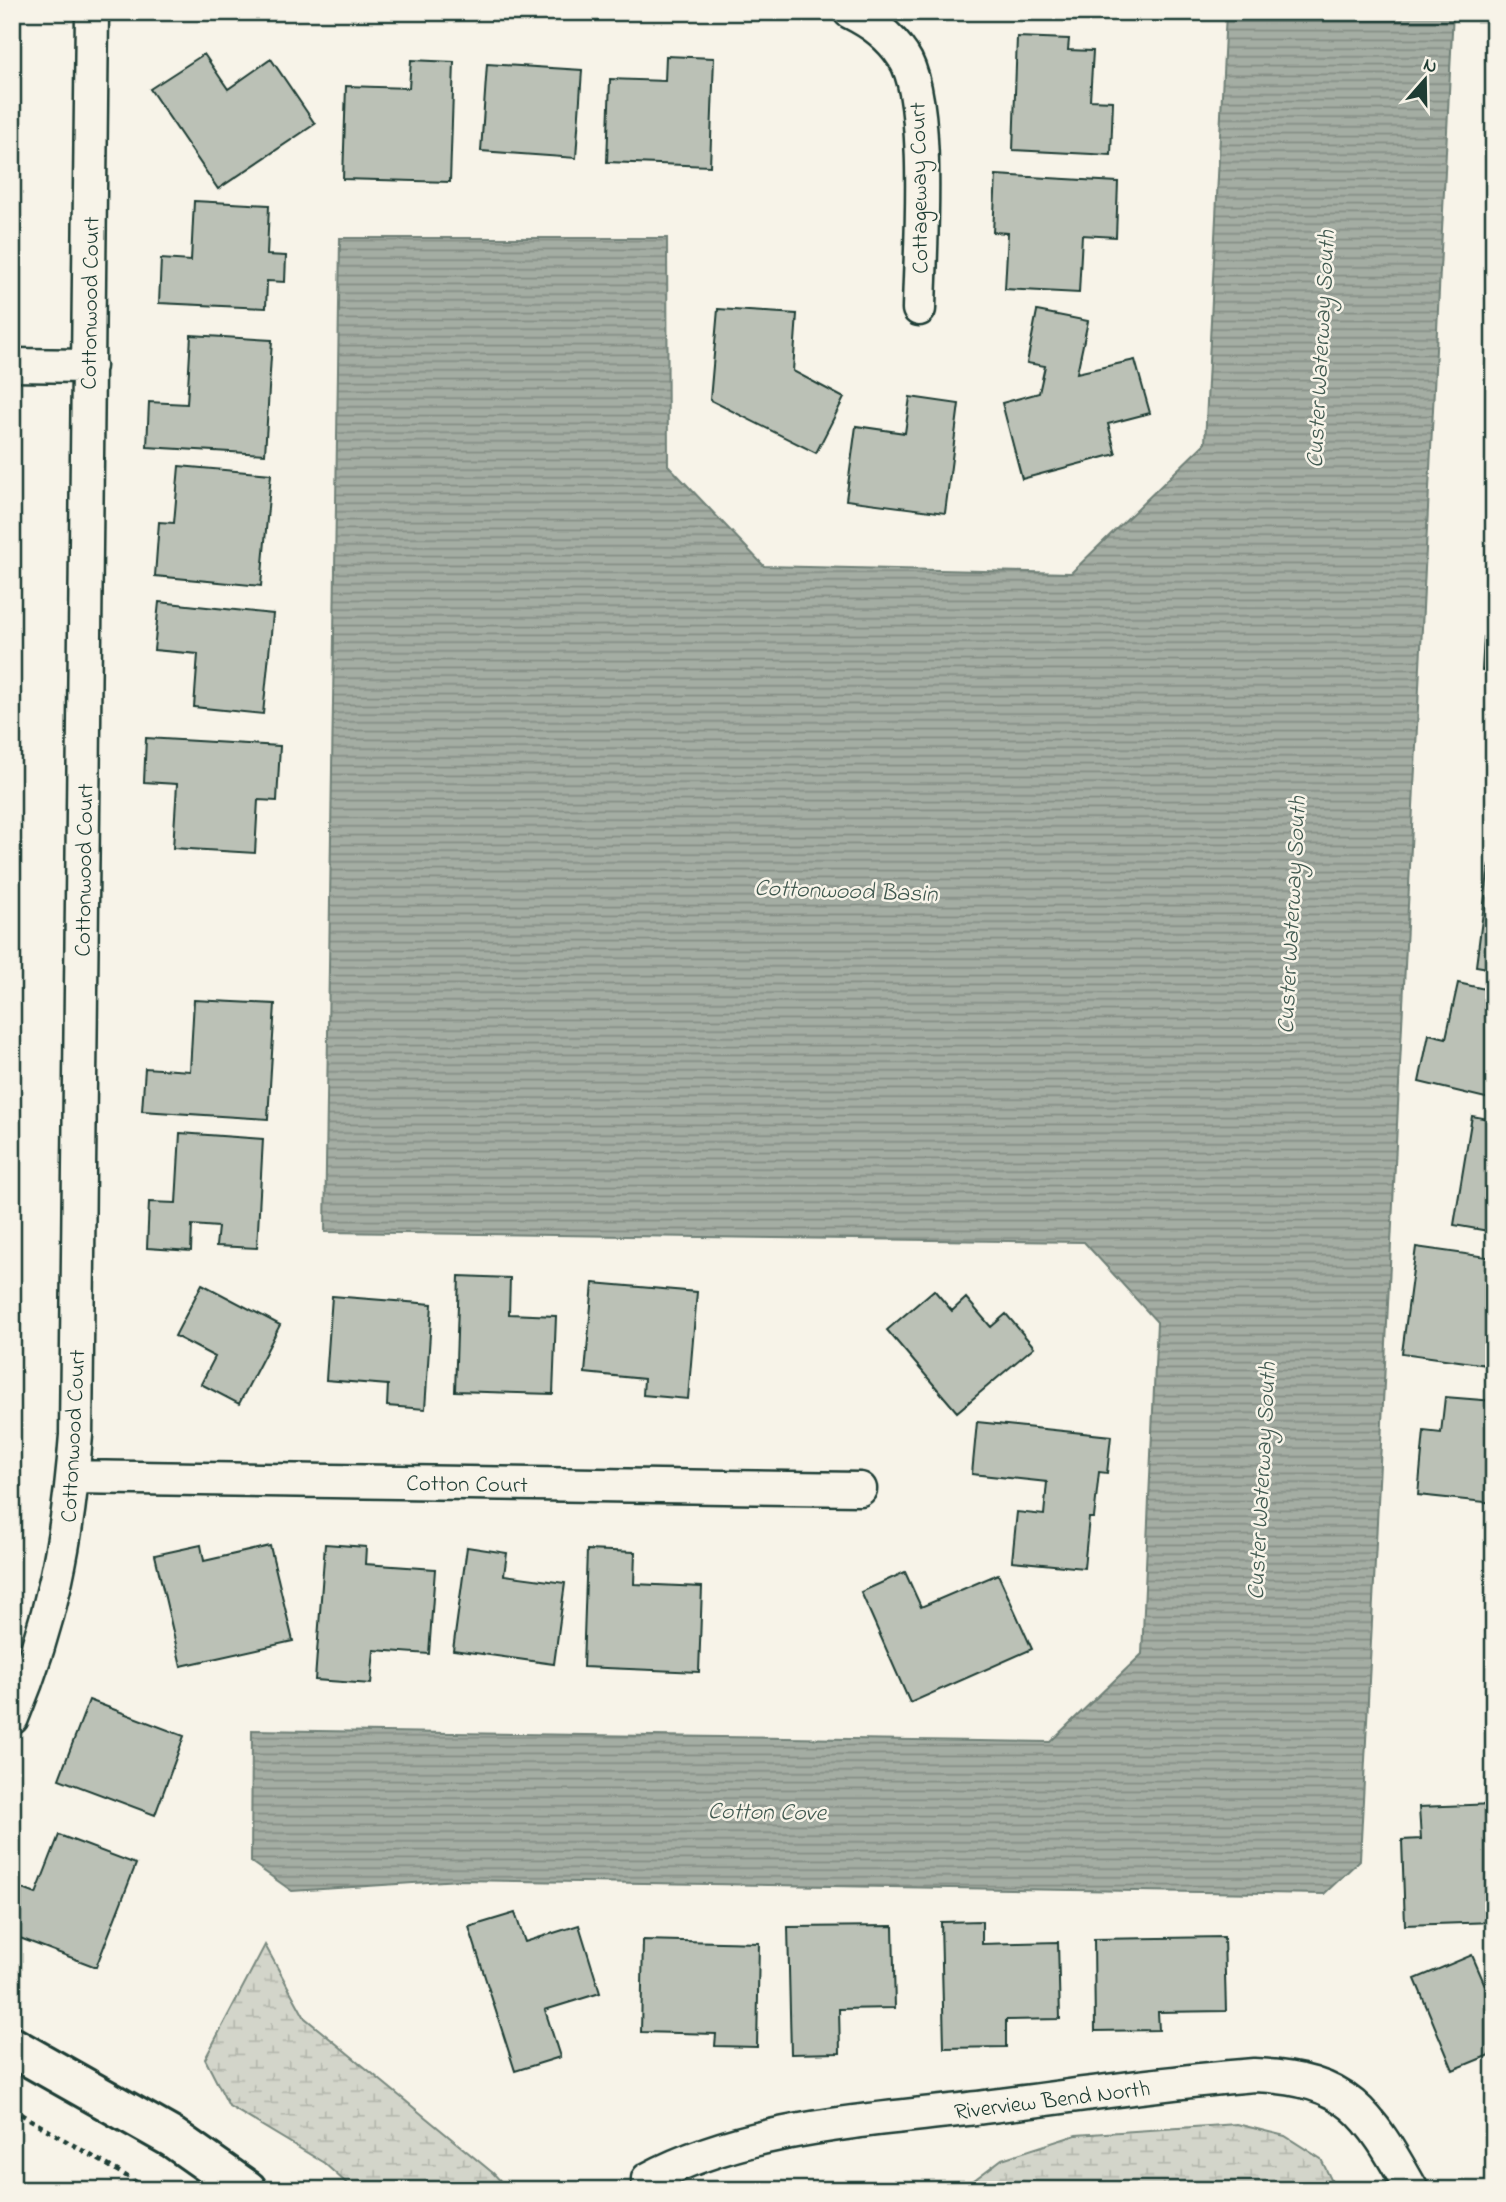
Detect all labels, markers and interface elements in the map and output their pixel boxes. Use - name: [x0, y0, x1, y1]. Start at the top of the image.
- north arrow: [1390, 46, 1460, 116]
- text: N: [1419, 51, 1441, 81]
- street label: Cottageway Court: [902, 102, 940, 274]
- street label: Cottonwood Court: [73, 216, 110, 390]
- water label: Custer Waterway South: [1299, 229, 1346, 469]
- street label: Cottonwood Court: [67, 783, 104, 957]
- water label: Custer Waterway South: [1270, 795, 1317, 1035]
- water label: Cottonwood Basin: [754, 872, 939, 913]
- street label: Cottonwood Court: [53, 1348, 96, 1524]
- water label: Custer Waterway South: [1240, 1361, 1287, 1601]
- street label: Cotton Court: [406, 1468, 528, 1503]
- water label: Cotton Cove: [707, 1795, 828, 1832]
- street label: Riverview Bend North: [952, 2073, 1152, 2130]

